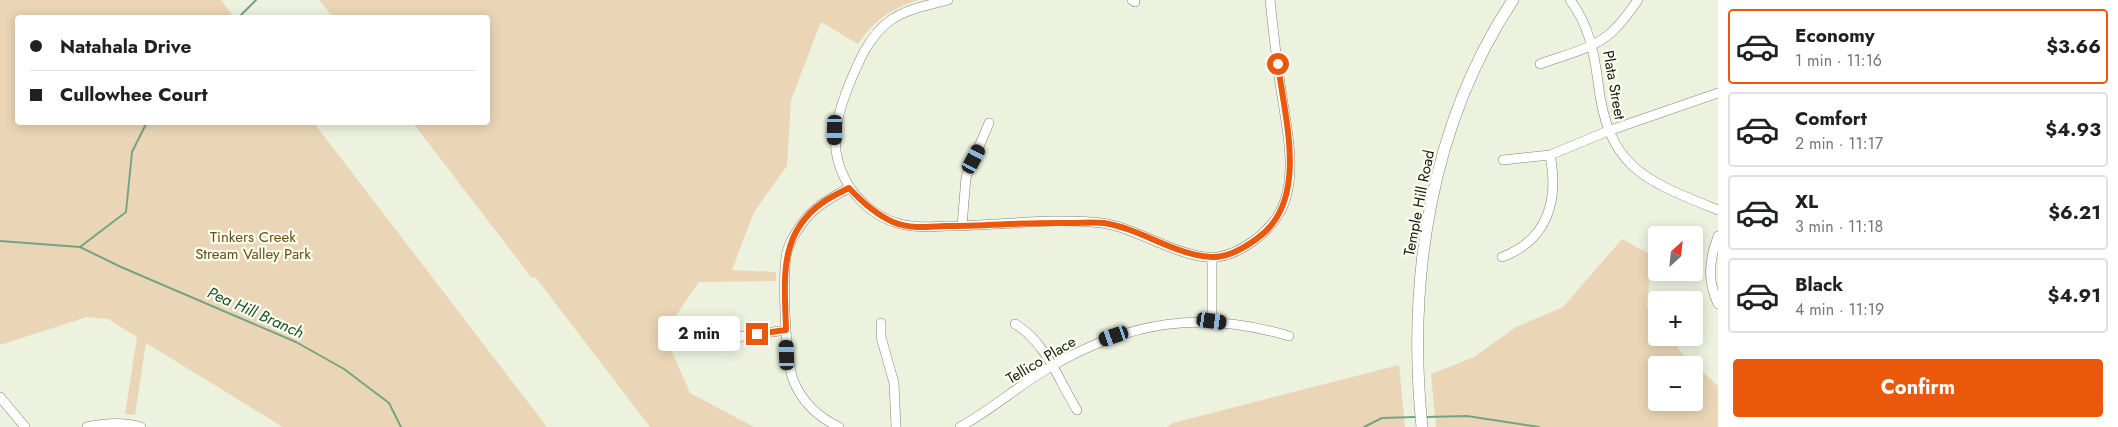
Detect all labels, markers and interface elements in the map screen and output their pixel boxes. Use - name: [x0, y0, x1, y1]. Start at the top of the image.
- text: Economy: [1795, 22, 1875, 49]
- icon: car: [1735, 24, 1780, 69]
- text: Natahala Drive: [60, 33, 191, 60]
- text: $3.66: [2046, 33, 2101, 60]
- street label: Plata Street: [1597, 49, 1631, 122]
- text: 1 min · 11:16: [1795, 49, 1882, 72]
- route start: [1267, 53, 1289, 75]
- text: Cullowhee Court: [60, 81, 207, 108]
- text: Comfort: [1795, 105, 1867, 132]
- icon: car: [1735, 107, 1780, 152]
- car: [827, 115, 842, 145]
- text: $4.93: [2045, 116, 2101, 143]
- text: 2 min · 11:17: [1795, 132, 1883, 155]
- car: [960, 142, 987, 176]
- street label: Temple Hill Road: [1398, 148, 1440, 258]
- text: XL: [1795, 188, 1818, 215]
- icon: car: [1735, 190, 1780, 235]
- text: $6.21: [2048, 199, 2101, 226]
- text: 3 min · 11:18: [1795, 215, 1883, 238]
- park label: Tinkers Creek Stream Valley Park: [195, 226, 311, 265]
- north arrow: [1648, 226, 1702, 281]
- map controls: [1648, 226, 1703, 411]
- text: Black: [1795, 271, 1843, 298]
- icon: car: [1735, 273, 1780, 318]
- water label: Pea Hill Branch: [204, 281, 308, 344]
- text: $4.91: [2047, 282, 2101, 309]
- button: +: [1648, 291, 1703, 346]
- text: 4 min · 11:19: [1795, 298, 1884, 321]
- car: [1196, 311, 1227, 331]
- callout: 2 min: [657, 316, 740, 352]
- text: 2 min: [678, 322, 720, 345]
- route end: [746, 323, 768, 345]
- car: [1097, 324, 1130, 348]
- street label: Tellico Place: [1002, 330, 1080, 389]
- car: [778, 340, 795, 370]
- button: −: [1648, 356, 1703, 411]
- button: Confirm: [1733, 359, 2103, 417]

